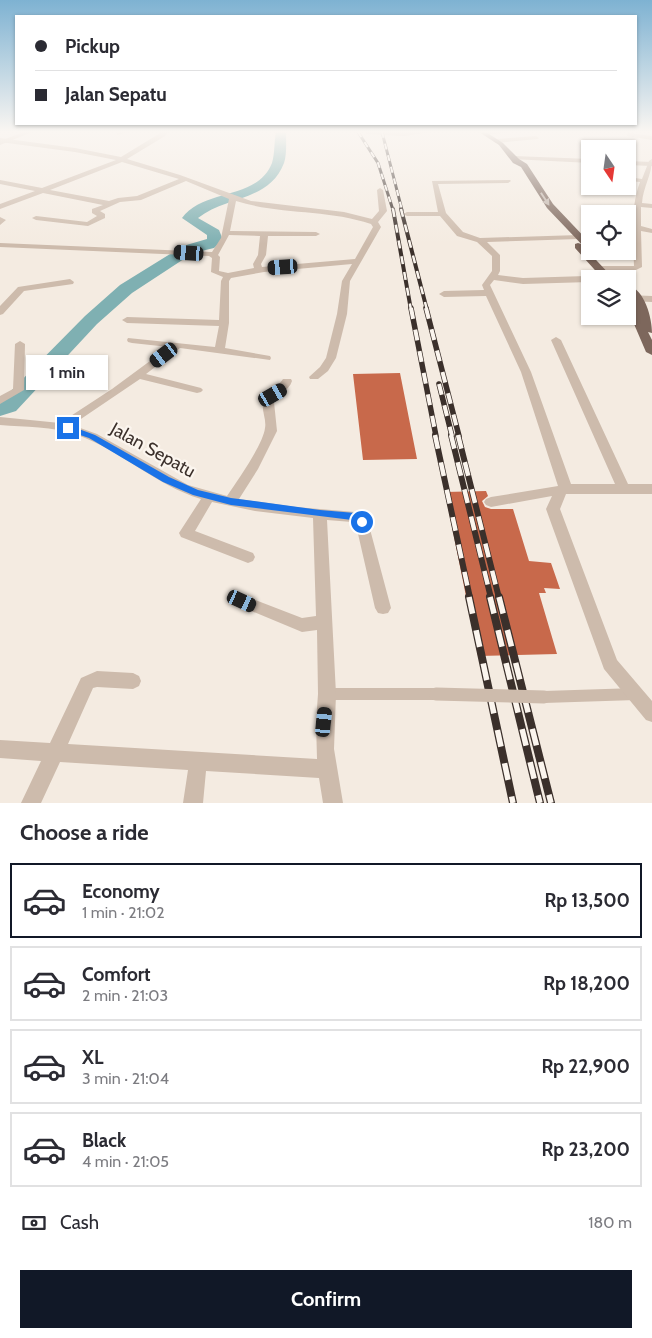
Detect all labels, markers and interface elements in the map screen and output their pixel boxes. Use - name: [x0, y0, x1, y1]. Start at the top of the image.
- text: Pickup: [65, 35, 120, 58]
- text: Jalan Sepatu: [65, 83, 167, 106]
- north arrow: [581, 140, 636, 195]
- map controls: [581, 140, 636, 325]
- one-way arrow: [540, 193, 550, 206]
- button: locate: [581, 205, 636, 260]
- car: [173, 244, 204, 262]
- car: [267, 258, 298, 276]
- button: layers: [581, 270, 636, 325]
- car: [147, 340, 180, 370]
- callout: 1 min: [27, 356, 109, 390]
- text: 1 min: [49, 363, 85, 382]
- car: [256, 381, 289, 409]
- route end: [57, 417, 79, 439]
- street label: Jalan Sepatu: [106, 417, 199, 482]
- route start: [351, 511, 373, 533]
- car: [225, 588, 258, 614]
- car: [314, 706, 333, 738]
- text: Choose a ride: [20, 819, 149, 846]
- icon: car: [22, 878, 67, 923]
- text: Economy: [82, 880, 160, 903]
- text: Rp 13,500: [544, 889, 630, 912]
- text: 1 min · 21:02: [82, 903, 165, 922]
- icon: car: [22, 961, 67, 1006]
- text: Comfort: [82, 963, 151, 986]
- text: Rp 18,200: [543, 972, 630, 995]
- text: 2 min · 21:03: [82, 986, 168, 1005]
- icon: car: [22, 1044, 67, 1089]
- text: XL: [82, 1046, 103, 1069]
- text: Rp 22,900: [541, 1055, 630, 1078]
- text: 3 min · 21:04: [82, 1069, 169, 1088]
- icon: car: [22, 1127, 67, 1172]
- text: Black: [82, 1129, 126, 1152]
- text: Rp 23,200: [542, 1138, 630, 1161]
- text: 4 min · 21:05: [82, 1152, 169, 1171]
- icon: cash: [20, 1209, 48, 1237]
- text: Cash: [60, 1211, 99, 1234]
- text: 180 m: [588, 1213, 632, 1232]
- button: Confirm: [20, 1270, 632, 1328]

